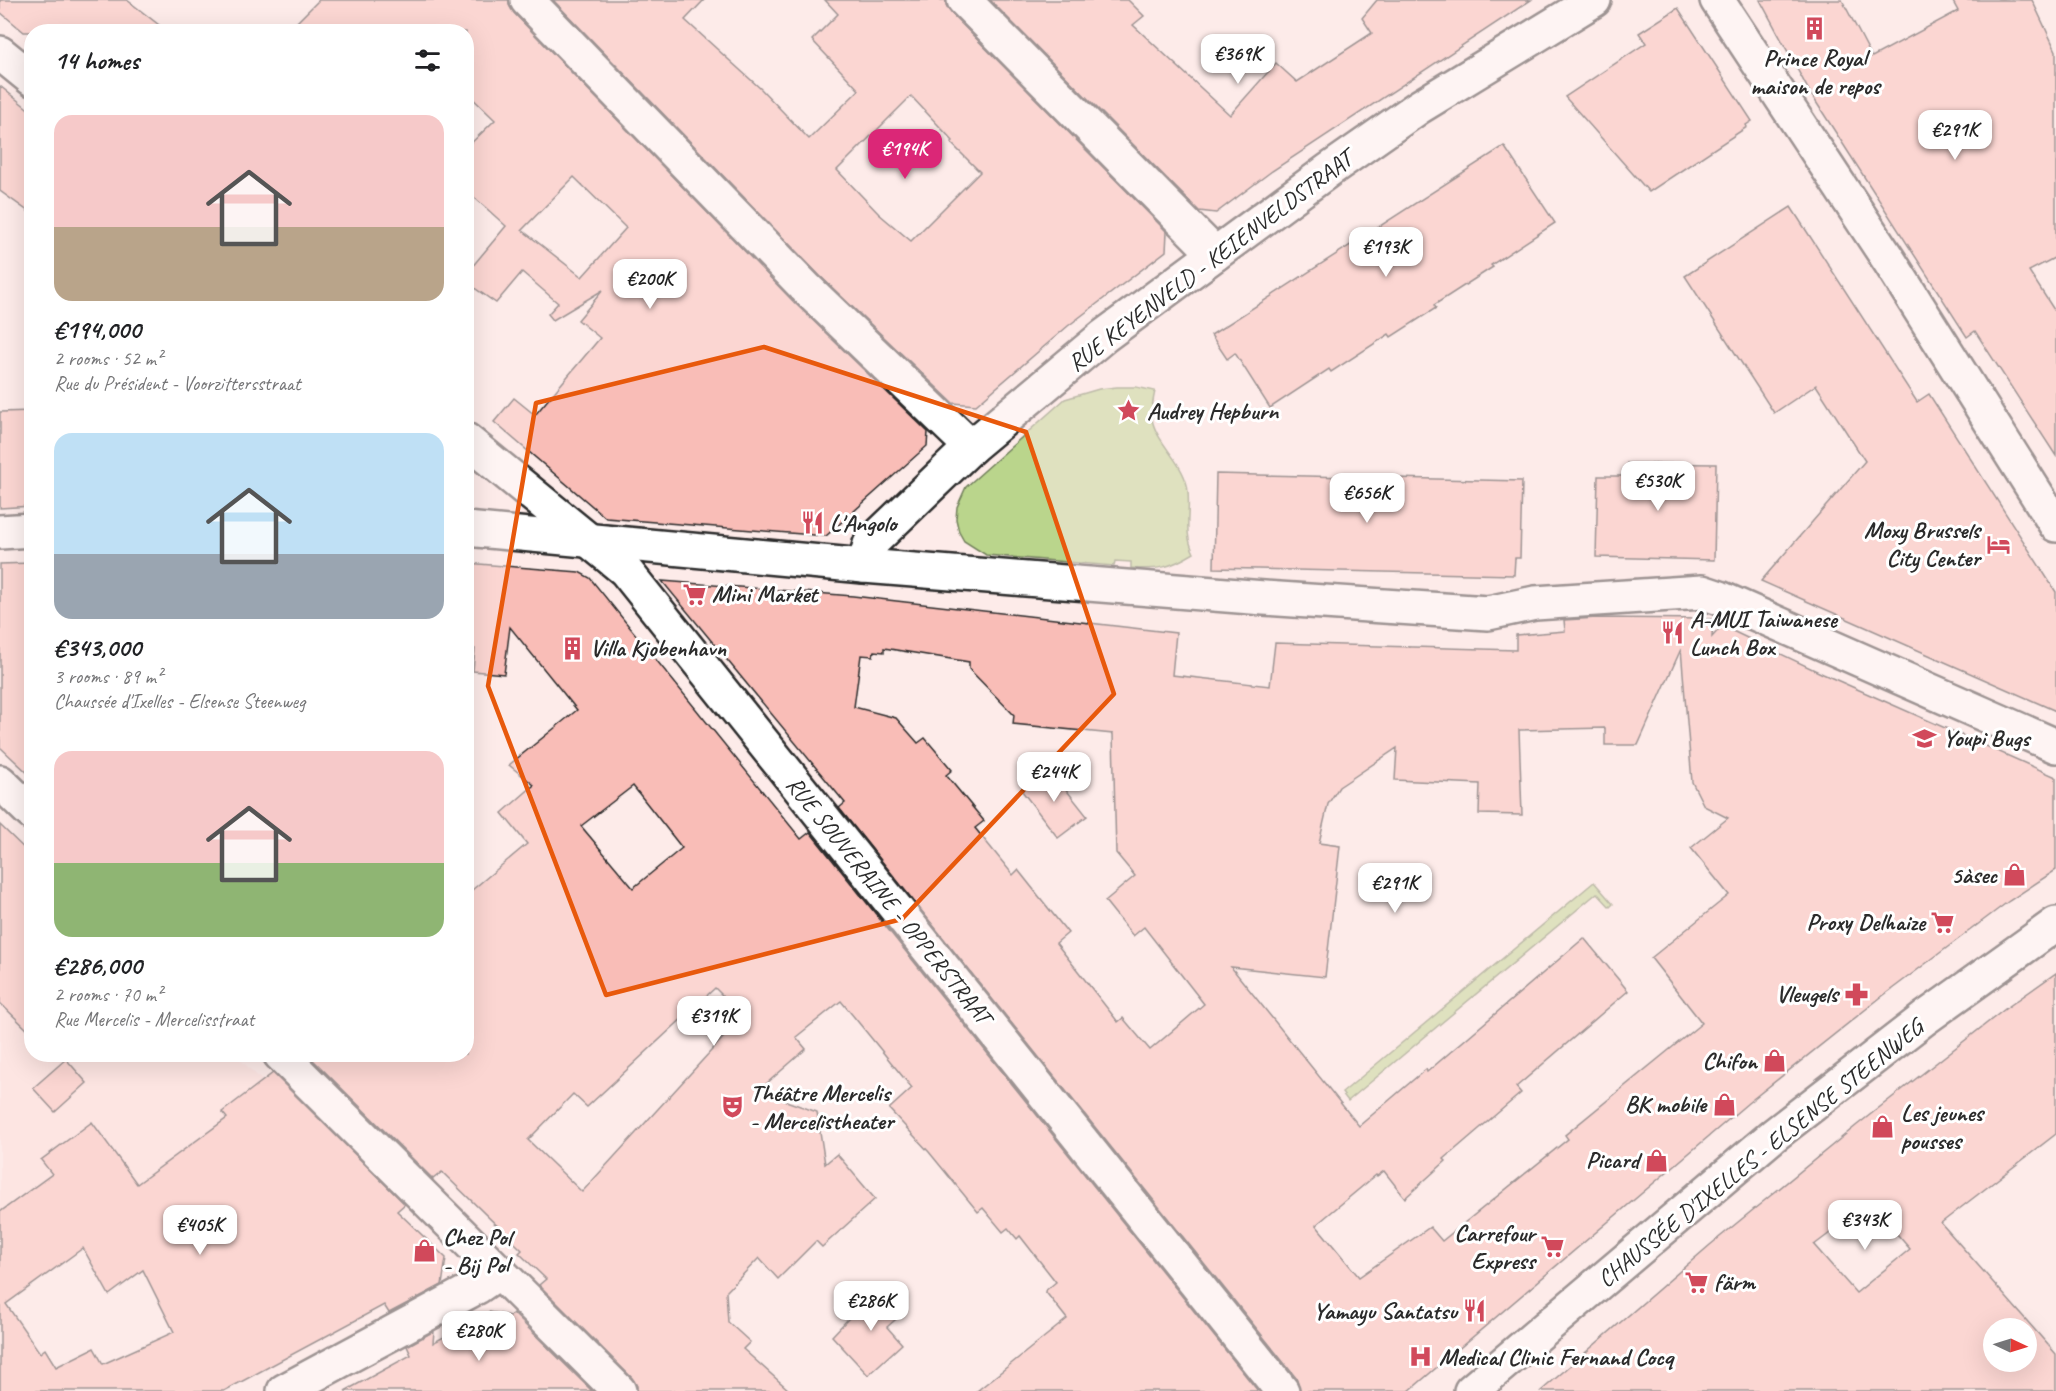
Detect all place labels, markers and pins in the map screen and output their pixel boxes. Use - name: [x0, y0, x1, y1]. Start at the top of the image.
- building icon: Prince Royal maison de repos: [1802, 15, 1828, 41]
- pin: €369K: [1196, 34, 1280, 85]
- place label: Prince Royal maison de repos: [1750, 43, 1882, 101]
- pin: €291K: [1913, 110, 1997, 161]
- pin: €194K: [863, 129, 947, 180]
- pin: €193K: [1344, 227, 1428, 278]
- pin: €200K: [608, 259, 692, 310]
- place label: Audrey Hepburn: [1147, 396, 1279, 426]
- place icon: Audrey Hepburn: [1116, 398, 1142, 424]
- pin: €530K: [1616, 461, 1700, 512]
- pin: €656K: [1325, 473, 1409, 524]
- place label: L'Angolo: [830, 508, 899, 538]
- restaurant icon: L'Angolo: [799, 510, 825, 536]
- place label: Moxy Brussels City Center: [1864, 515, 1983, 573]
- hotel icon: Moxy Brussels City Center: [1985, 531, 2011, 557]
- place label: Mini Market: [712, 579, 820, 609]
- supermarket icon: Mini Market: [681, 581, 707, 607]
- place label: A-MUI Taiwanese Lunch Box: [1690, 604, 1839, 662]
- restaurant icon: A-MUI Taiwanese Lunch Box: [1659, 620, 1685, 646]
- place label: Villa Kjobenhavn: [590, 633, 727, 663]
- building icon: Villa Kjobenhavn: [559, 635, 585, 661]
- place label: Youpi Bugs: [1943, 723, 2032, 753]
- school or university icon: Youpi Bugs: [1912, 725, 1938, 751]
- pin: €244K: [1012, 752, 1096, 803]
- place label: 5àsec: [1951, 860, 1998, 890]
- shop icon: 5àsec: [2002, 862, 2028, 888]
- pin: €291K: [1353, 863, 1437, 914]
- place label: Proxy Delhaize: [1806, 907, 1927, 937]
- supermarket icon: Proxy Delhaize: [1930, 909, 1956, 935]
- place label: Vleugels: [1776, 979, 1841, 1009]
- pharmacy icon: Vleugels: [1843, 981, 1869, 1007]
- pin: €319K: [672, 996, 756, 1047]
- place label: Chifon: [1703, 1046, 1759, 1076]
- shop icon: Chifon: [1762, 1048, 1788, 1074]
- place label: Théâtre Mercelis - Mercelistheater: [750, 1078, 896, 1136]
- place label: BK mobile: [1625, 1089, 1708, 1119]
- shop icon: BK mobile: [1711, 1091, 1737, 1117]
- theatre icon: Théâtre Mercelis - Mercelistheater: [719, 1094, 745, 1120]
- place label: Les jeunes pousses: [1901, 1098, 1985, 1156]
- shop icon: Les jeunes pousses: [1870, 1114, 1896, 1140]
- place label: Picard: [1586, 1145, 1643, 1175]
- shop icon: Picard: [1644, 1147, 1670, 1173]
- pin: €343K: [1823, 1200, 1907, 1251]
- pin: €405K: [158, 1205, 242, 1256]
- place label: Carrefour Express: [1454, 1218, 1538, 1276]
- place label: Chez Pol - Bij Pol: [443, 1222, 516, 1280]
- supermarket icon: Carrefour Express: [1540, 1234, 1566, 1260]
- shop icon: Chez Pol - Bij Pol: [412, 1238, 438, 1264]
- place label: färm: [1714, 1267, 1756, 1297]
- supermarket icon: färm: [1683, 1269, 1709, 1295]
- pin: €286K: [829, 1281, 913, 1332]
- place label: Yamayu Santatsu: [1313, 1296, 1459, 1326]
- restaurant icon: Yamayu Santatsu: [1462, 1298, 1488, 1324]
- pin: €280K: [437, 1311, 521, 1362]
- place label: Medical Clinic Fernand Cocq: [1439, 1342, 1676, 1372]
- hospital icon: Medical Clinic Fernand Cocq: [1408, 1344, 1434, 1370]

